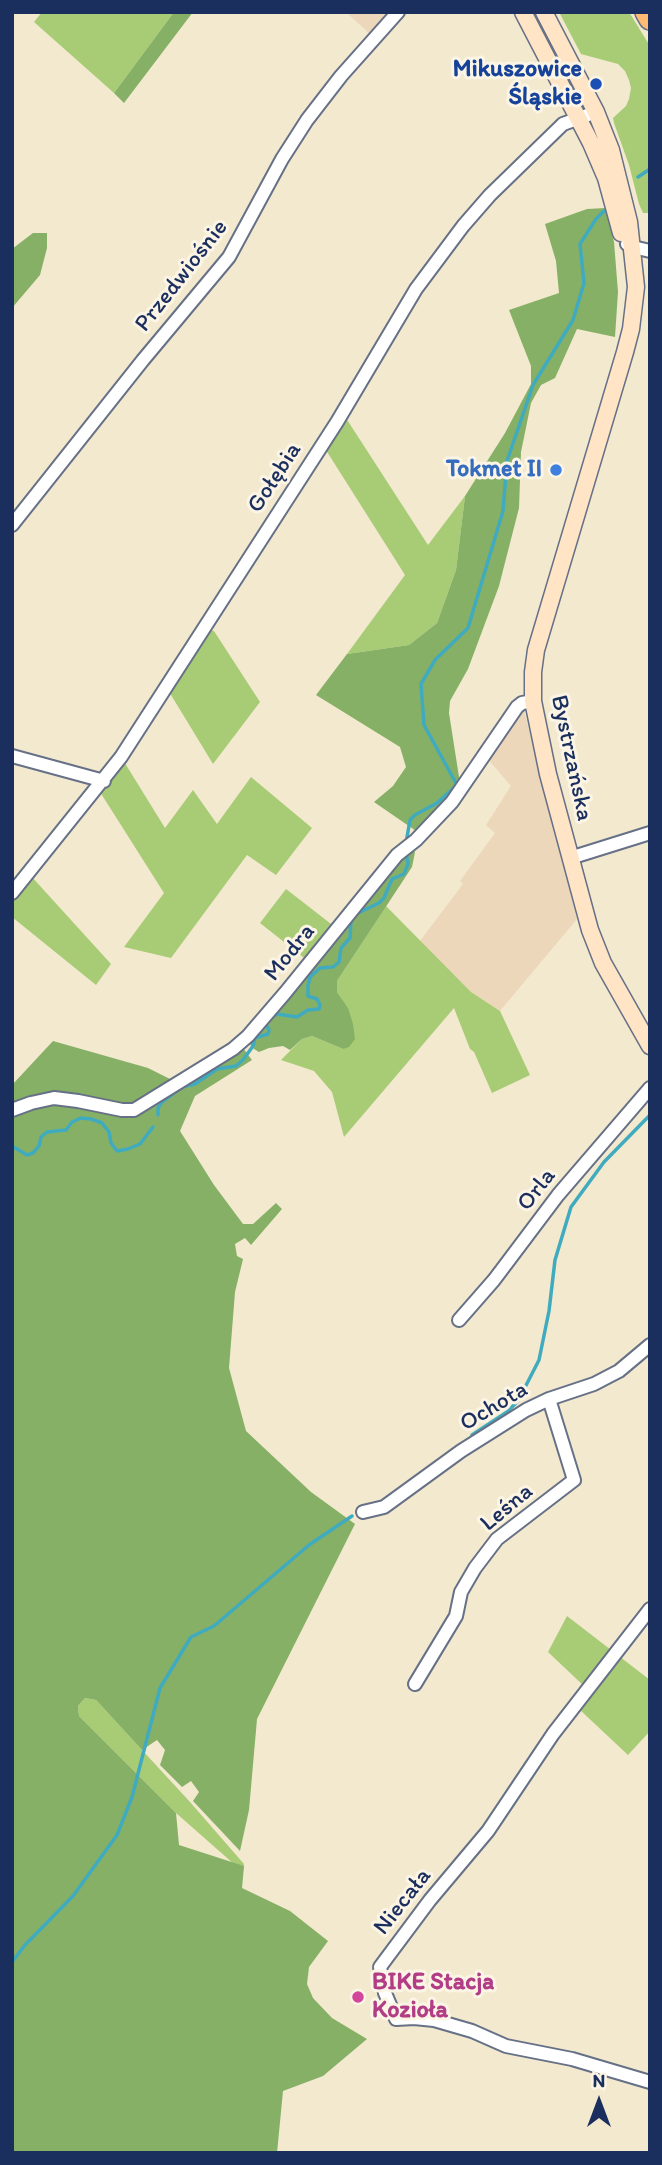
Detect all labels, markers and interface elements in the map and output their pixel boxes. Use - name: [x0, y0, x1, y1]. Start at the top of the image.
- place label: Mikuszowice Śląskie: [453, 56, 582, 112]
- marker: Mikuszowice Śląskie: [588, 76, 604, 92]
- street label: Przedwiośnie: [129, 214, 235, 338]
- street label: Gołębia: [242, 437, 308, 519]
- place label: Tokmet II: [446, 456, 542, 484]
- marker: Tokmet II: [548, 462, 564, 478]
- street label: Bystrzańska: [544, 692, 598, 824]
- street label: Modra: [258, 919, 322, 987]
- street label: Orla: [511, 1163, 563, 1217]
- street label: Ochota: [455, 1376, 533, 1438]
- street label: Leśna: [475, 1478, 539, 1538]
- street label: Niecała: [368, 1863, 438, 1941]
- place label: BIKE Stacja Kozioła: [372, 1969, 494, 2025]
- marker: BIKE Stacja Kozioła: [350, 1989, 366, 2005]
- north arrow: [564, 2067, 634, 2137]
- text: N: [593, 2069, 605, 2092]

